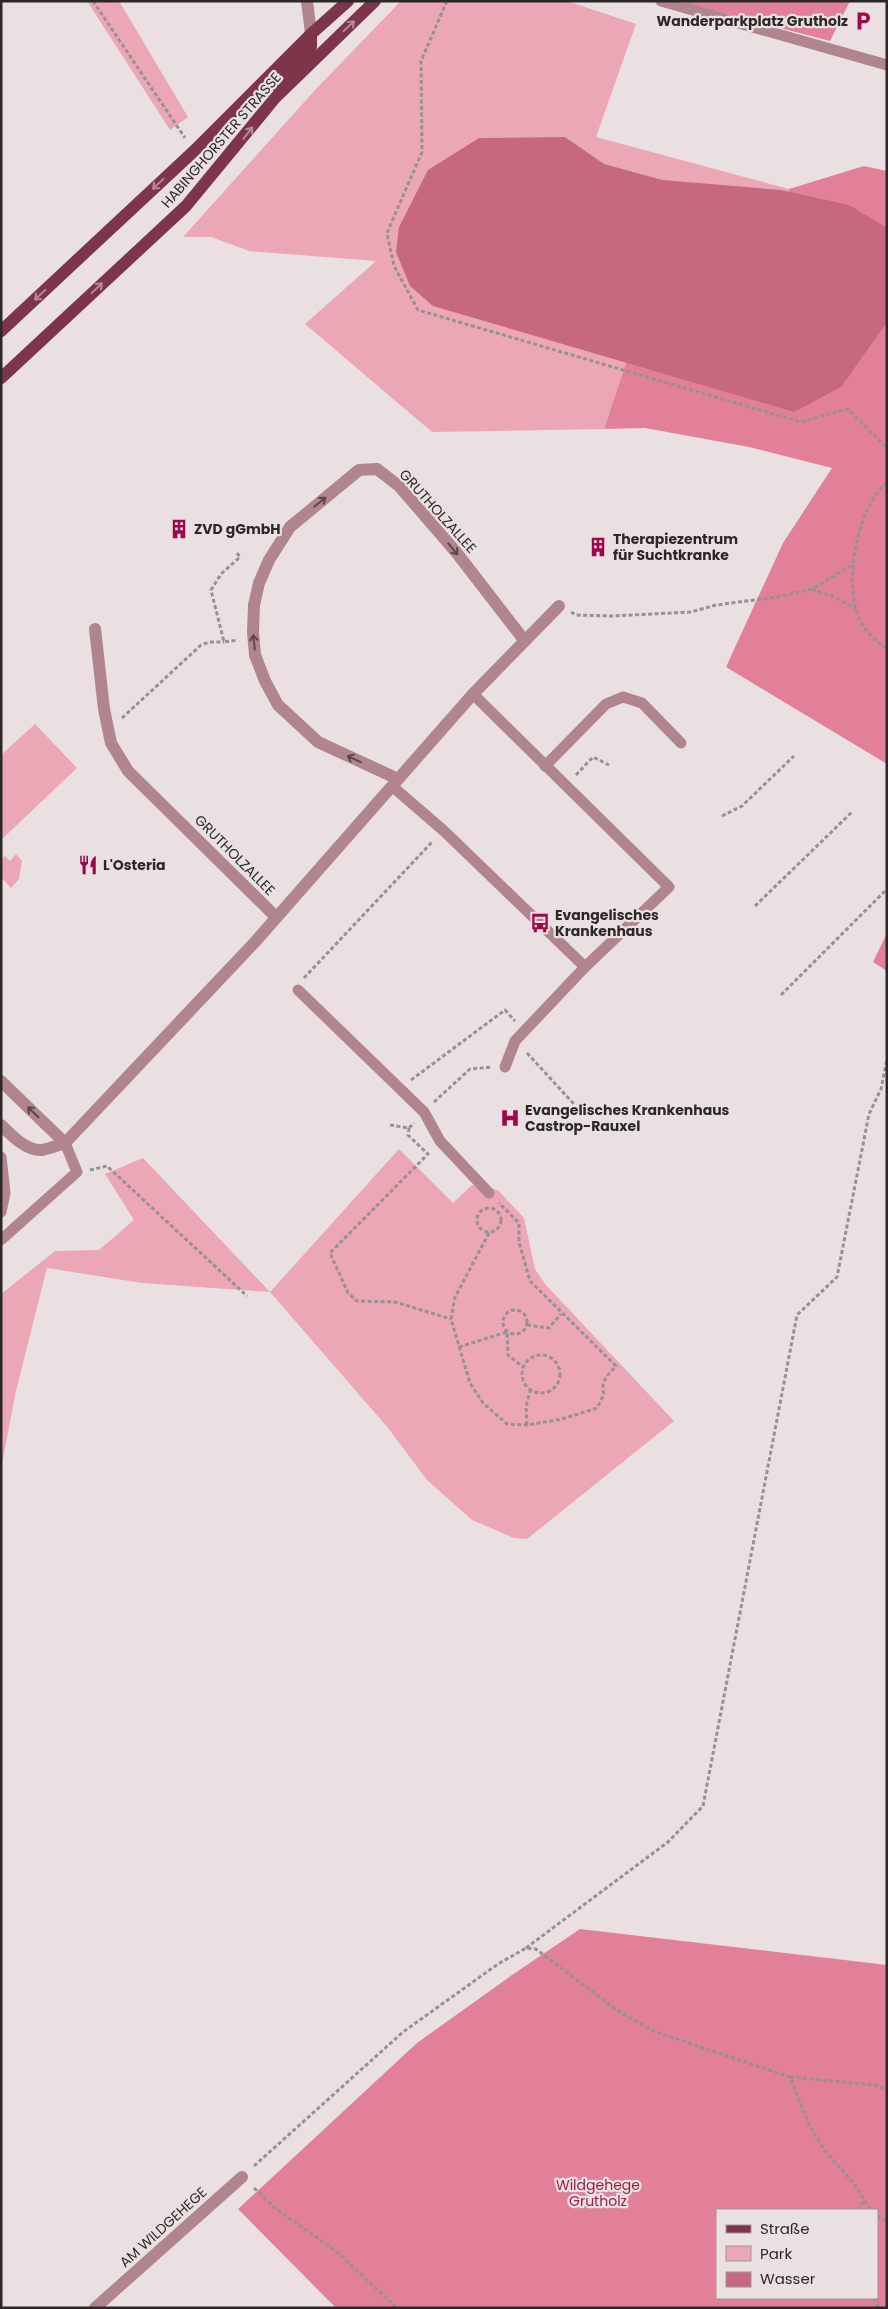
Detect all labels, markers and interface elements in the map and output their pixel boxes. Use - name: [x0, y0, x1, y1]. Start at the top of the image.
- parking icon: Wanderparkplatz Grutholz: [852, 10, 874, 32]
- place label: Wanderparkplatz Grutholz: [657, 11, 848, 31]
- one-way arrow: [342, 20, 355, 32]
- street label: HABINGHORSTER STRASSE: [156, 68, 286, 212]
- one-way arrow: [242, 126, 253, 139]
- one-way arrow: [152, 178, 165, 190]
- one-way arrow: [91, 282, 104, 294]
- one-way arrow: [33, 289, 46, 301]
- street label: GRUTHOLZALLEE: [395, 465, 481, 557]
- one-way arrow: [313, 497, 326, 508]
- building icon: ZVD gGmbH: [168, 518, 190, 540]
- place label: ZVD gGmbH: [194, 519, 280, 539]
- place label: Therapiezentrum für Suchtkranke: [613, 529, 738, 565]
- building icon: Therapiezentrum für Suchtkranke: [587, 536, 609, 558]
- one-way arrow: [447, 543, 459, 556]
- one-way arrow: [249, 634, 259, 650]
- one-way arrow: [347, 753, 362, 763]
- street label: GRUTHOLZALLEE: [190, 810, 280, 900]
- restaurant icon: L'Osteria: [77, 854, 99, 876]
- place label: L'Osteria: [103, 855, 166, 875]
- place label: Evangelisches Krankenhaus: [555, 905, 659, 941]
- bus stop icon: Evangelisches Krankenhaus: [529, 912, 551, 934]
- place label: Evangelisches Krankenhaus Castrop-Rauxel: [525, 1100, 730, 1136]
- one-way arrow: [27, 1106, 39, 1118]
- hospital icon: Evangelisches Krankenhaus Castrop-Rauxel: [499, 1107, 521, 1129]
- park label: Wildgehege Grutholz: [556, 2175, 640, 2211]
- street label: AM WILDGEHEGE: [115, 2182, 211, 2272]
- legend: [716, 2209, 878, 2299]
- text: Straße: [760, 2218, 810, 2239]
- text: Park: [760, 2243, 792, 2264]
- text: Wasser: [760, 2268, 816, 2289]

